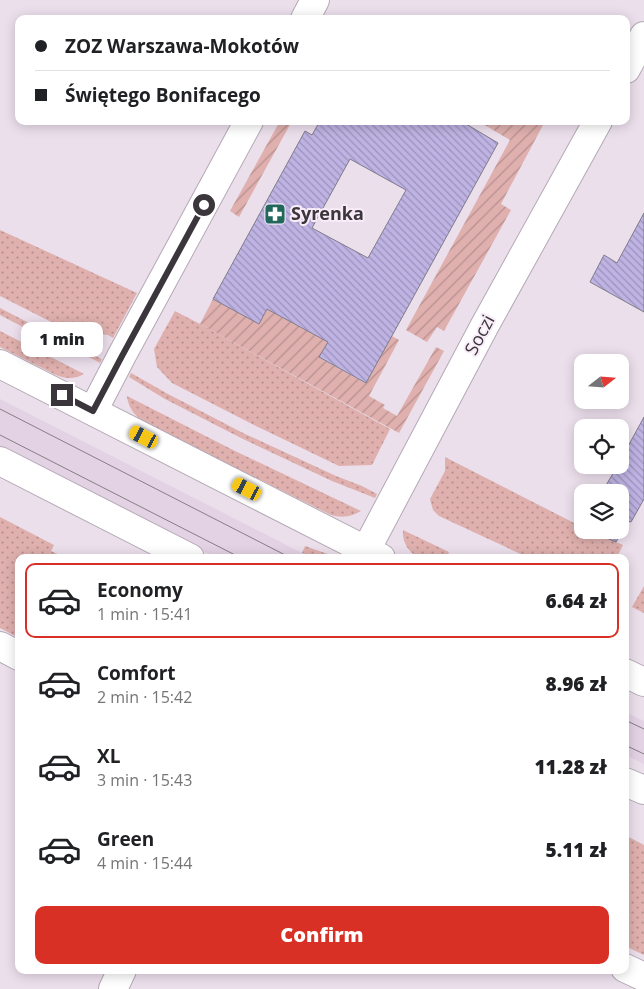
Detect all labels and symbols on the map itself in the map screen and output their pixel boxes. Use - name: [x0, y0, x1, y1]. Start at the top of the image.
- route start: [193, 194, 215, 216]
- place label: Syrenka: [291, 201, 364, 225]
- pharmacy icon: Syrenka: [263, 202, 287, 226]
- street label: Soczi: [459, 310, 500, 359]
- callout: 1 min: [21, 322, 103, 358]
- north arrow: [574, 354, 629, 409]
- route end: [51, 384, 73, 406]
- car: [127, 424, 160, 450]
- car: [230, 476, 263, 502]

